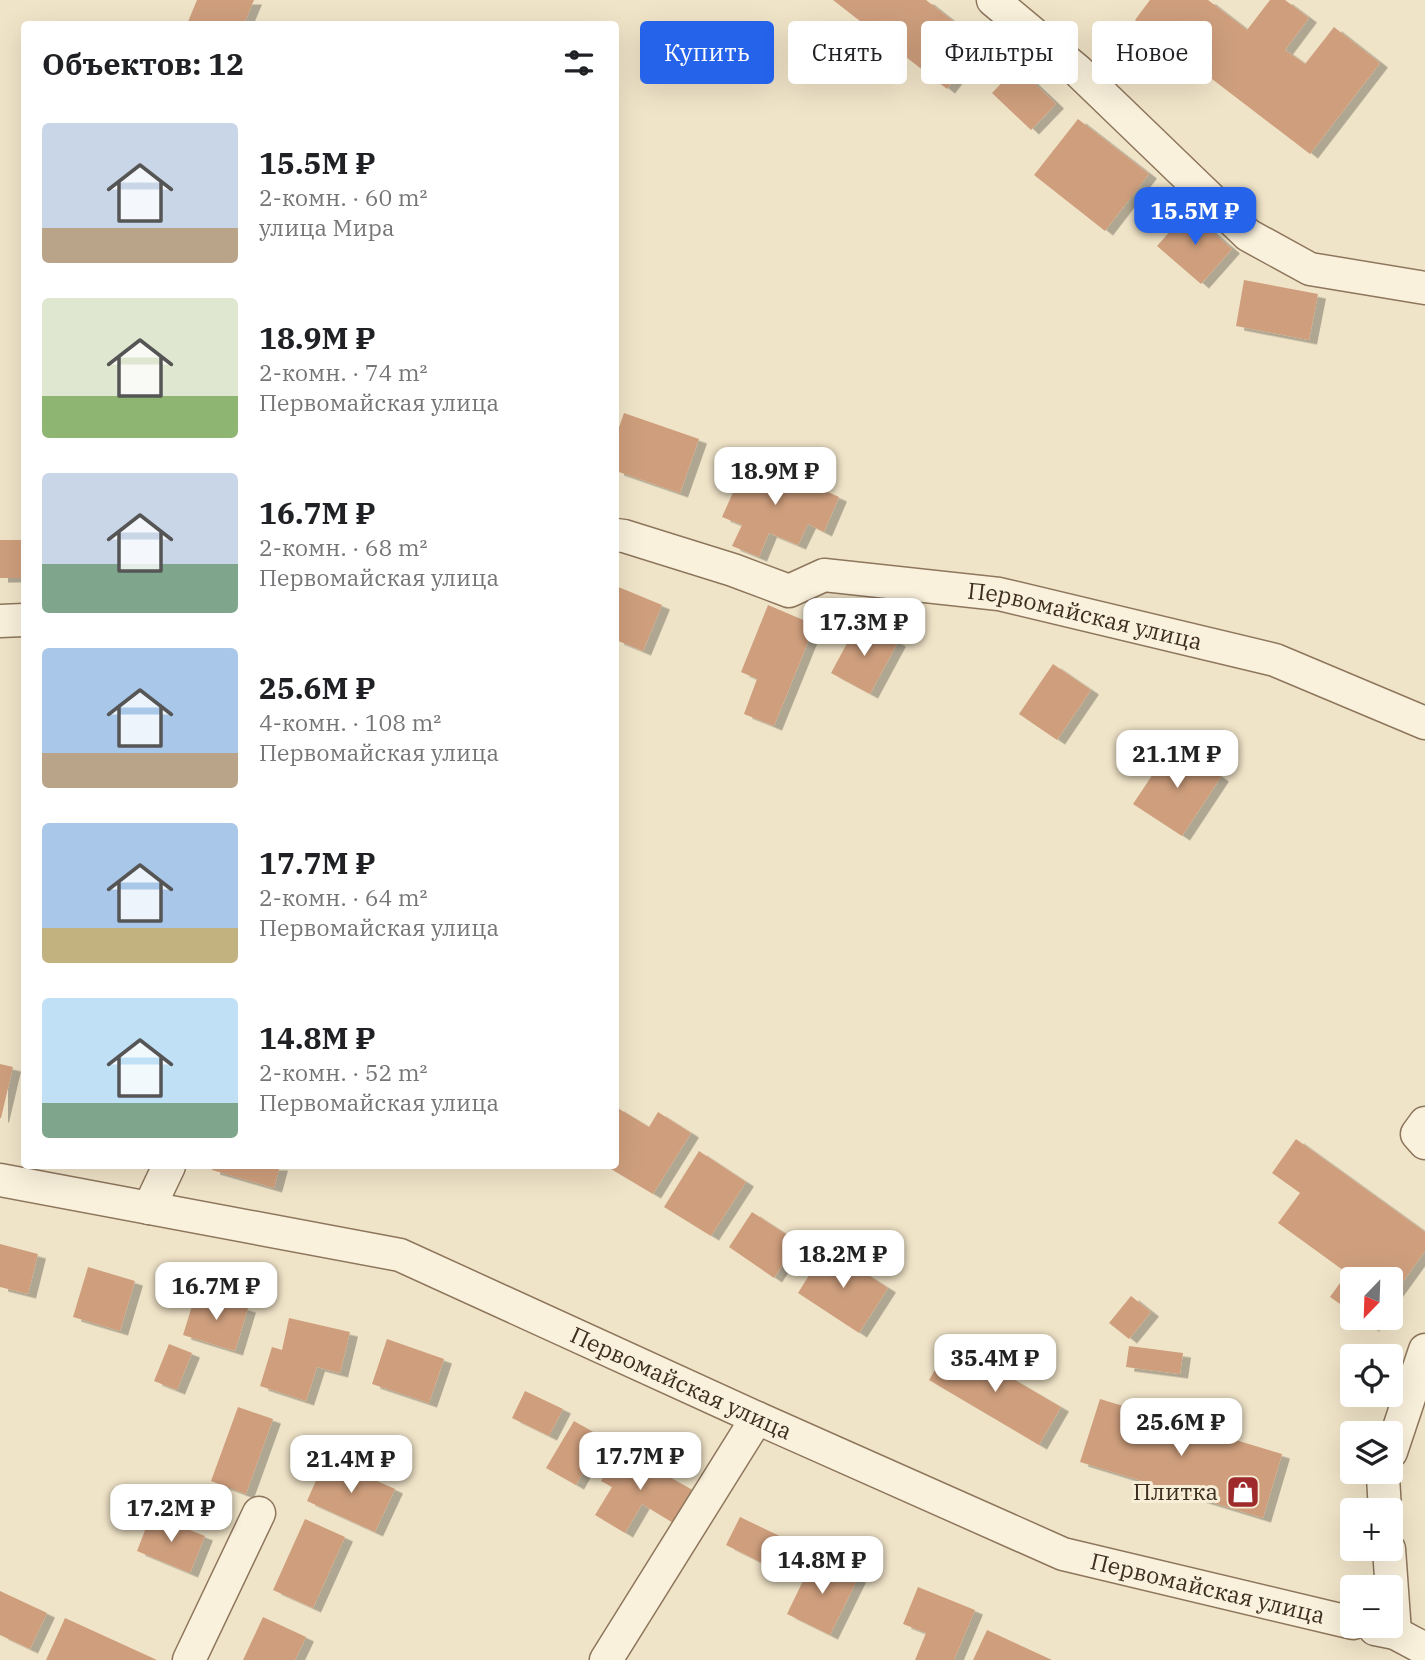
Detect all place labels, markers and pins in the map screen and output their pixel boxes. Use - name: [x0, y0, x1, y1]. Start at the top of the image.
- pin: 15.5M ₽: [1130, 188, 1260, 247]
- pin: 18.9M ₽: [710, 448, 840, 507]
- pin: 17.3M ₽: [799, 598, 929, 658]
- pin: 21.1M ₽: [1112, 730, 1242, 790]
- pin: 18.2M ₽: [778, 1230, 908, 1290]
- pin: 16.7M ₽: [151, 1262, 281, 1322]
- pin: 35.4M ₽: [930, 1334, 1060, 1394]
- pin: 25.6M ₽: [1116, 1398, 1246, 1458]
- pin: 17.7M ₽: [575, 1432, 705, 1492]
- pin: 21.4M ₽: [286, 1436, 416, 1495]
- shop icon: Плитка: [1224, 1473, 1262, 1511]
- place label: Плитка: [1133, 1476, 1218, 1506]
- pin: 17.2M ₽: [106, 1484, 236, 1544]
- pin: 14.8M ₽: [757, 1536, 887, 1596]

